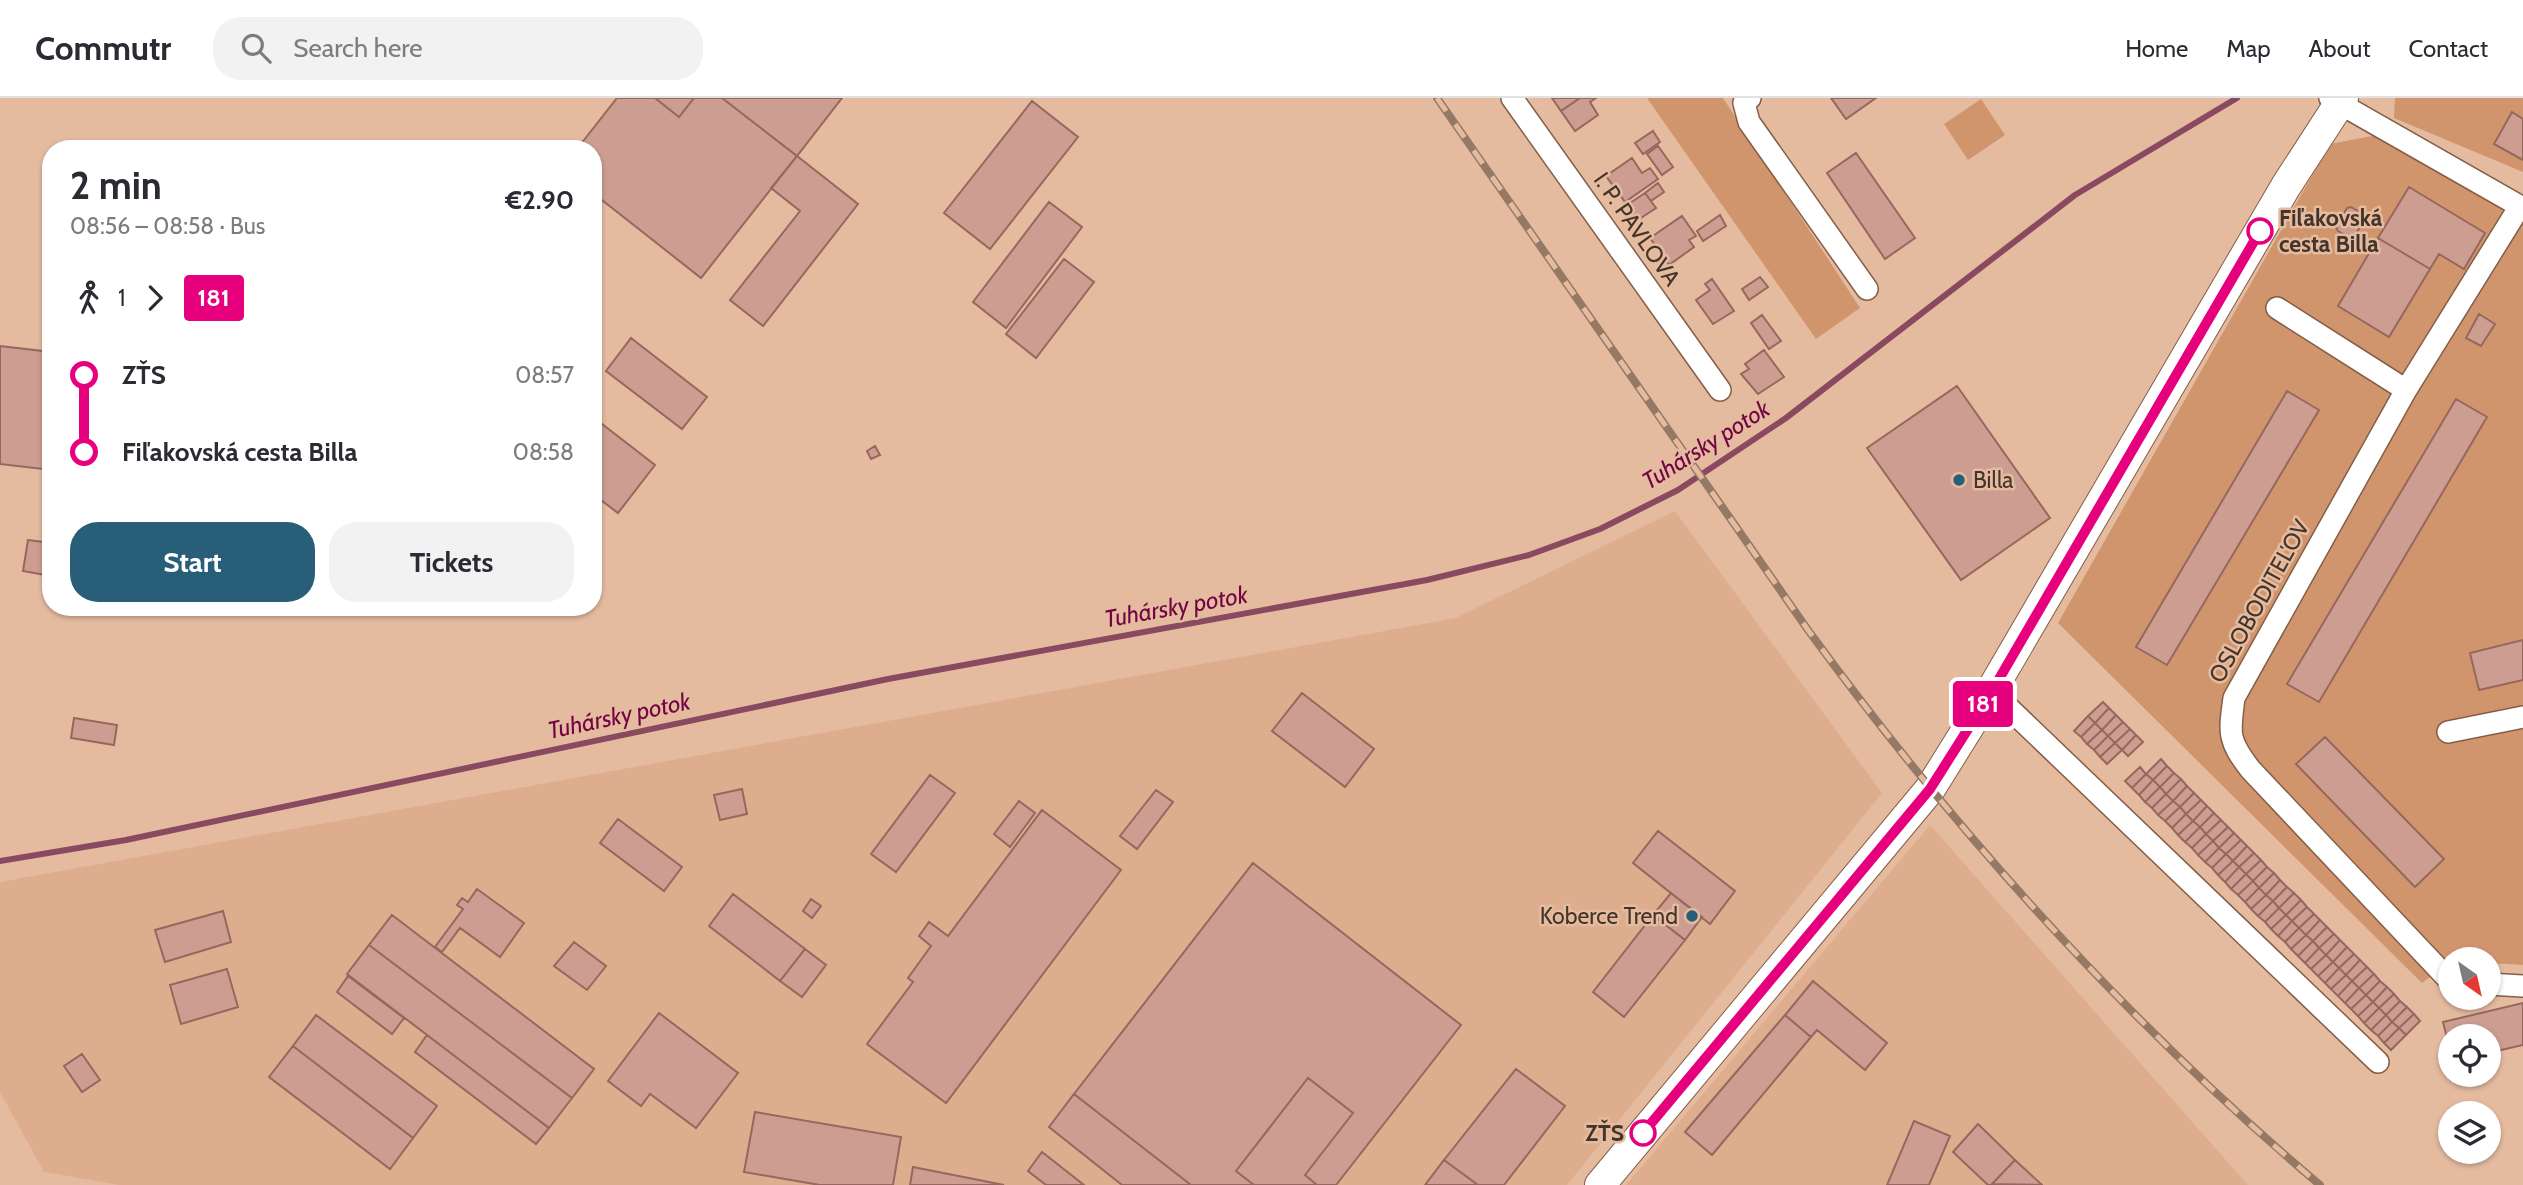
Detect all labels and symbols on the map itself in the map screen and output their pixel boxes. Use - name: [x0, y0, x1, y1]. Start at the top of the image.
- street label: I. P. PAVLOVA: [1588, 167, 1686, 291]
- place label: Fiľakovská cesta Billa: [2279, 204, 2383, 258]
- marker: Fiľakovská cesta Billa: [2247, 218, 2273, 244]
- water label: Tuhársky potok: [1637, 393, 1776, 495]
- place label: Billa: [1973, 466, 2013, 494]
- marker: Billa: [1951, 472, 1967, 488]
- street label: OSLOBODITEĽOV: [2203, 515, 2315, 687]
- water label: Tuhársky potok: [1102, 580, 1251, 633]
- line badge: 181: [1943, 681, 2023, 727]
- water label: Tuhársky potok: [545, 686, 694, 745]
- place label: Koberce Trend: [1540, 902, 1678, 930]
- marker: Koberce Trend: [1684, 908, 1700, 924]
- north arrow: [2438, 947, 2501, 1010]
- place label: ZŤS: [1585, 1119, 1624, 1147]
- marker: ZŤS: [1630, 1120, 1656, 1146]

